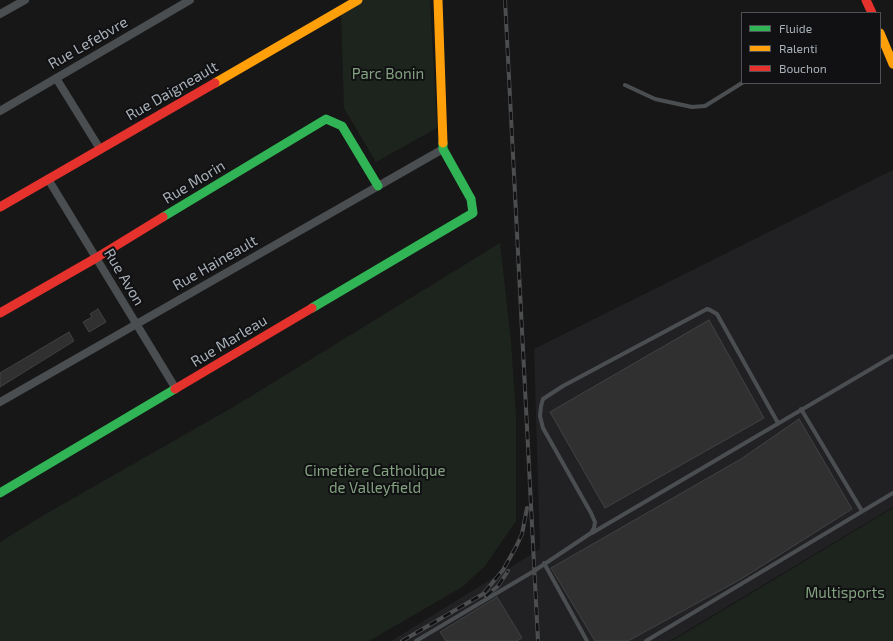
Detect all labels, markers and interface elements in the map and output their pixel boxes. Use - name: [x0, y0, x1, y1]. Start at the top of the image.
- legend: [741, 12, 881, 84]
- street label: Rue Lefebvre: [45, 13, 131, 73]
- text: Fluide: [779, 21, 812, 35]
- text: Ralenti: [779, 41, 818, 55]
- street label: Rue Daigneault: [123, 57, 221, 125]
- text: Bouchon: [779, 61, 827, 75]
- park label: Parc Bonin: [352, 65, 424, 83]
- street label: Rue Morin: [160, 156, 228, 208]
- street label: Rue Haineault: [169, 232, 261, 294]
- street label: Rue Avon: [100, 245, 148, 309]
- street label: Rue Marleau: [188, 311, 270, 371]
- park label: Cimetière Catholique de Valleyfield: [304, 462, 446, 497]
- park label: Multisports: [805, 584, 885, 602]

